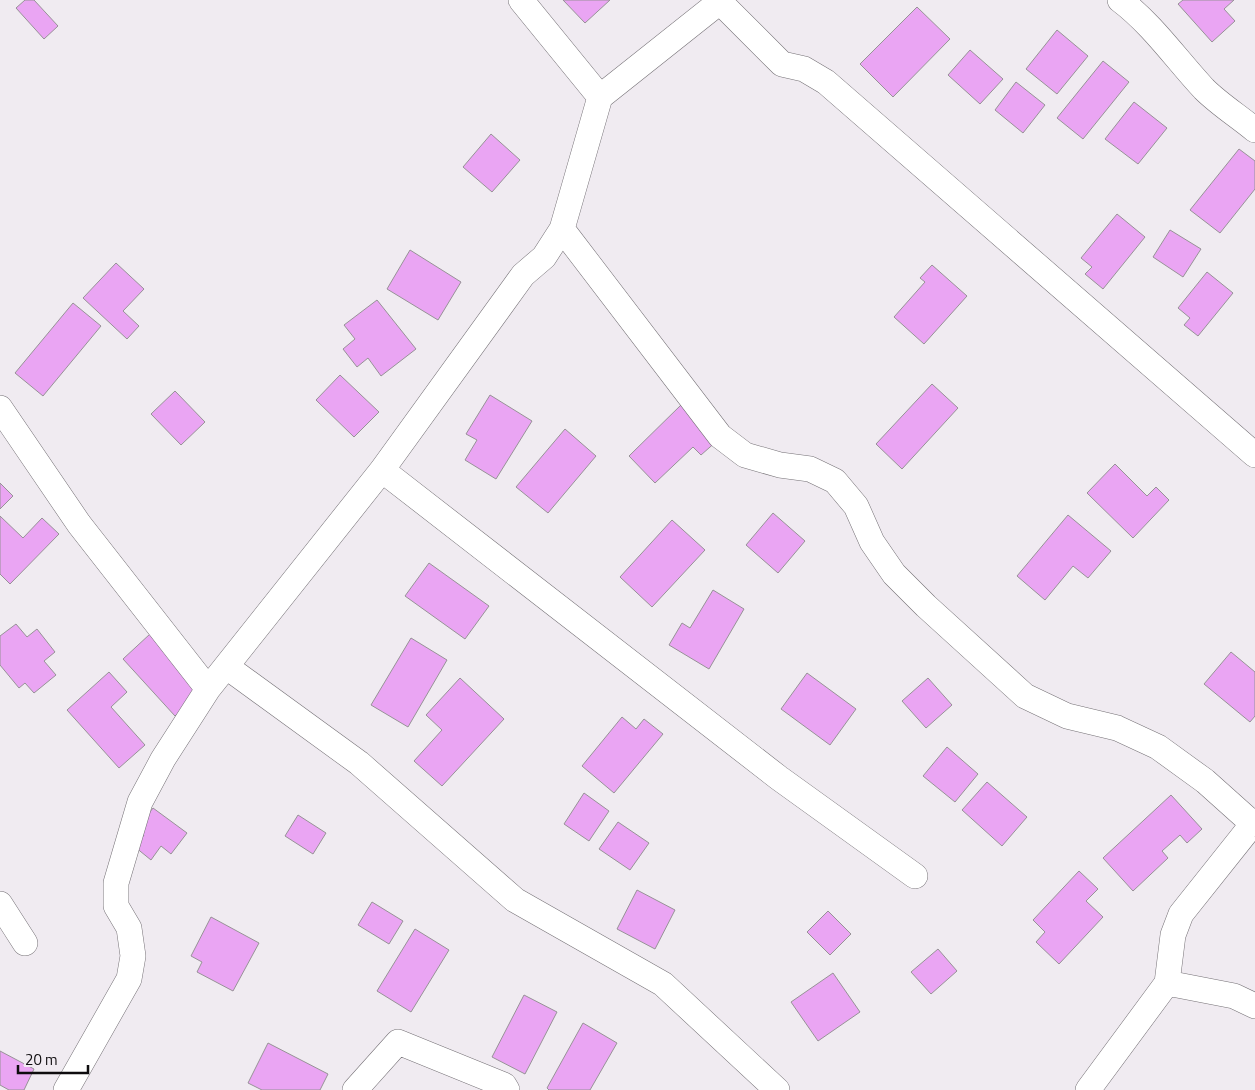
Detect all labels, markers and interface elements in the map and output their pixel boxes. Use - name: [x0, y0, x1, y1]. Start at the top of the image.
- scale bar: [18, 1042, 88, 1074]
- text: 20 m: [25, 1048, 58, 1071]

